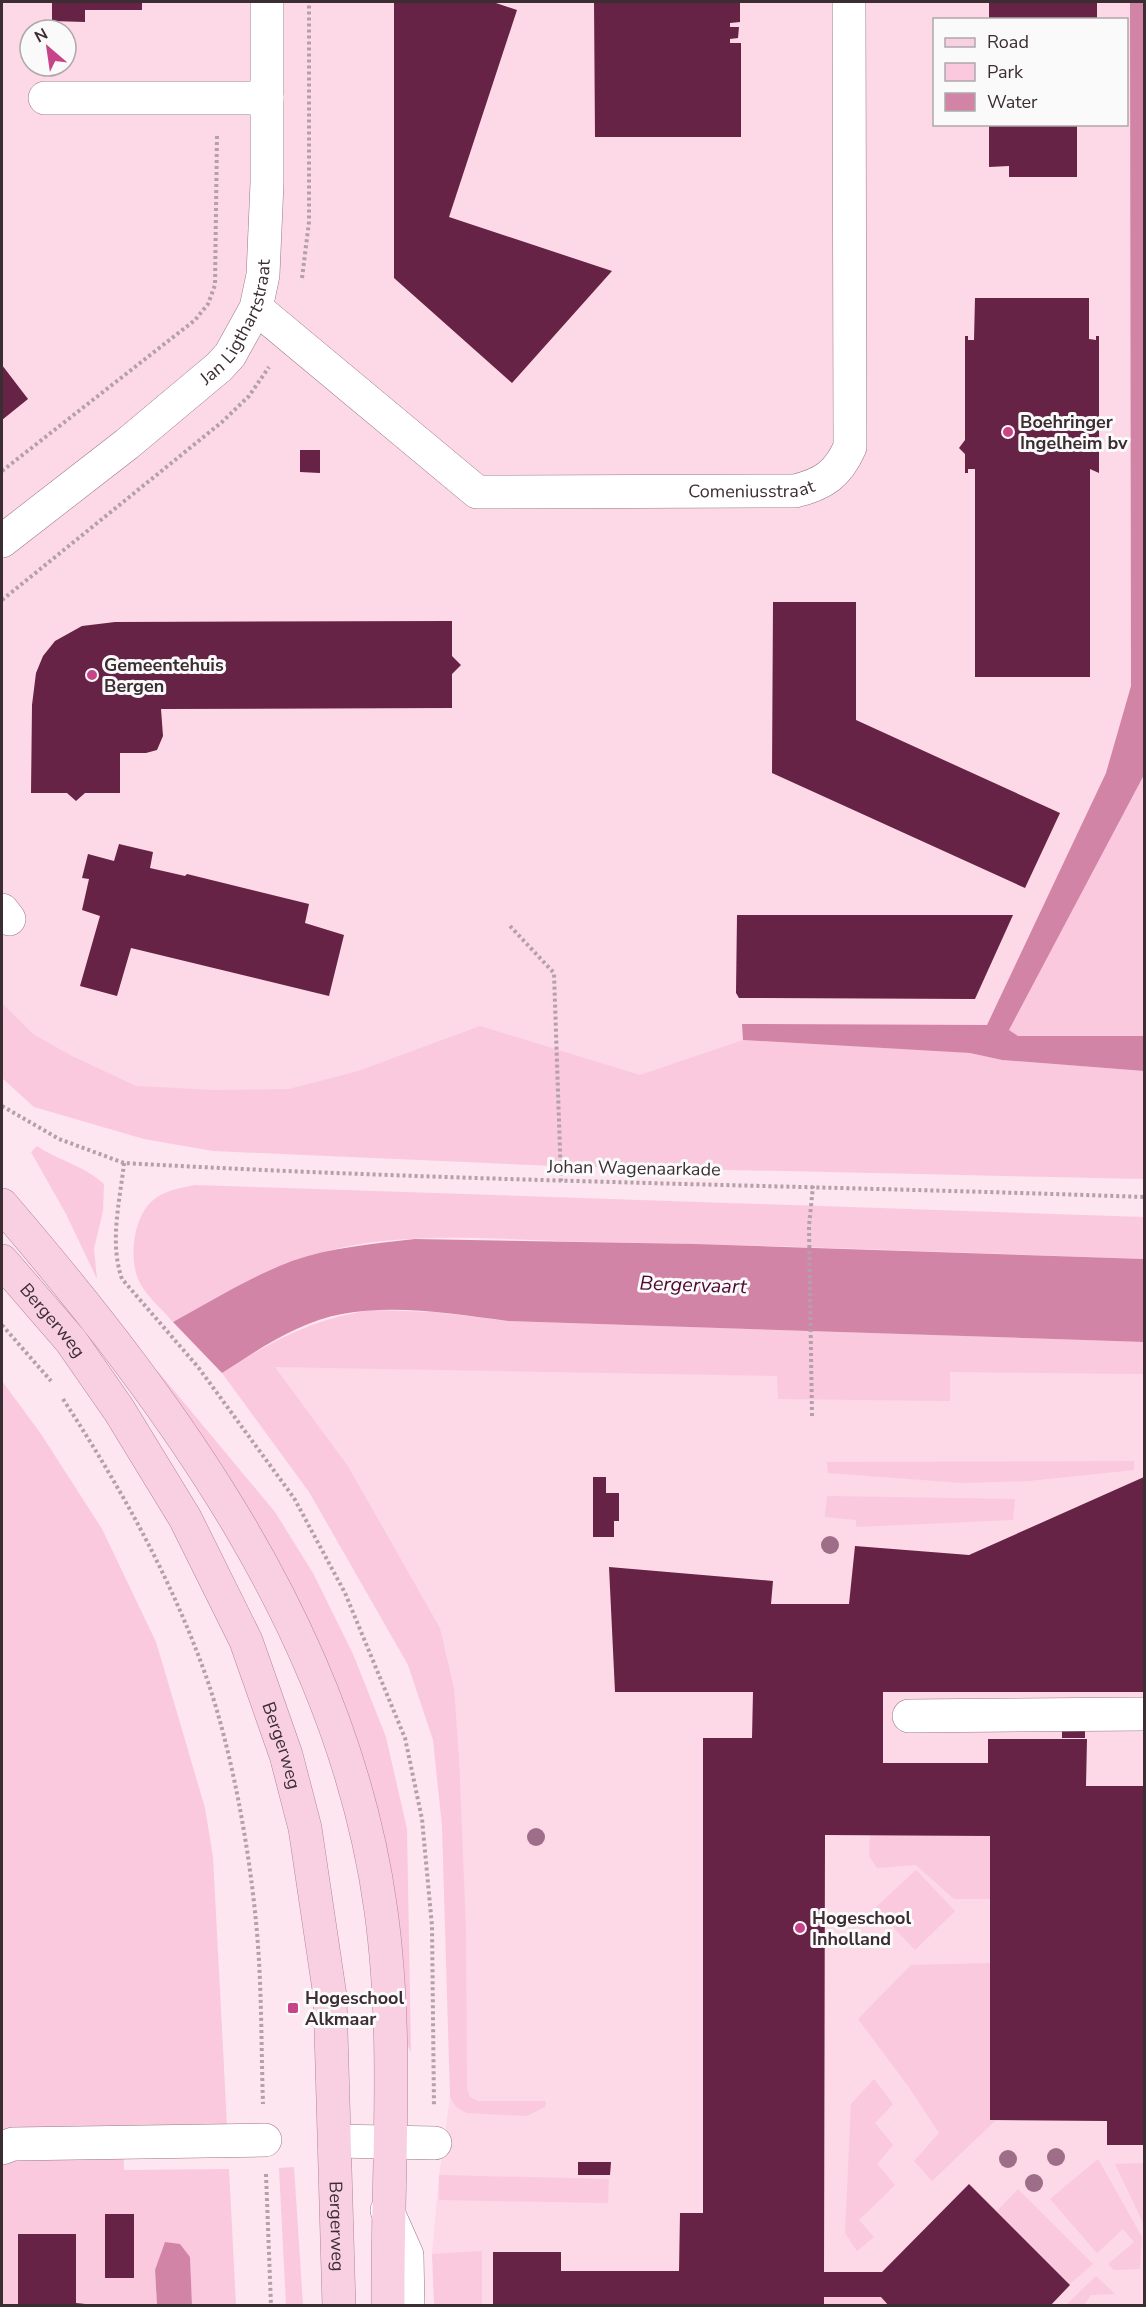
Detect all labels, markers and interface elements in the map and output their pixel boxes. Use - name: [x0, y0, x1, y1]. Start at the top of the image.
- north arrow: [18, 18, 78, 78]
- legend: [933, 18, 1128, 126]
- text: N: [31, 23, 52, 48]
- text: Road: [987, 30, 1029, 54]
- text: Park: [987, 60, 1024, 84]
- text: Water: [987, 90, 1038, 114]
- street label: Jan Ligthartstraat: [194, 258, 276, 391]
- place label: Boehringer Ingelheim bv: [1020, 410, 1128, 455]
- marker: Boehringer Ingelheim bv: [1001, 425, 1015, 439]
- street label: Comeniusstraat: [688, 474, 819, 503]
- place label: Gemeentehuis Bergen: [104, 653, 224, 698]
- marker: Gemeentehuis Bergen: [85, 668, 99, 682]
- street label: Johan Wagenaarkade: [546, 1154, 721, 1182]
- water label: Bergervaart: [639, 1270, 748, 1300]
- street label: Bergerweg: [14, 1278, 91, 1362]
- street label: Bergerweg: [256, 1699, 306, 1792]
- place label: Hogeschool Inholland: [812, 1906, 911, 1951]
- marker: Hogeschool Inholland: [793, 1921, 807, 1935]
- place label: Hogeschool Alkmaar: [305, 1986, 404, 2031]
- marker: Hogeschool Alkmaar: [286, 2001, 300, 2015]
- street label: Bergerweg: [323, 2181, 350, 2272]

